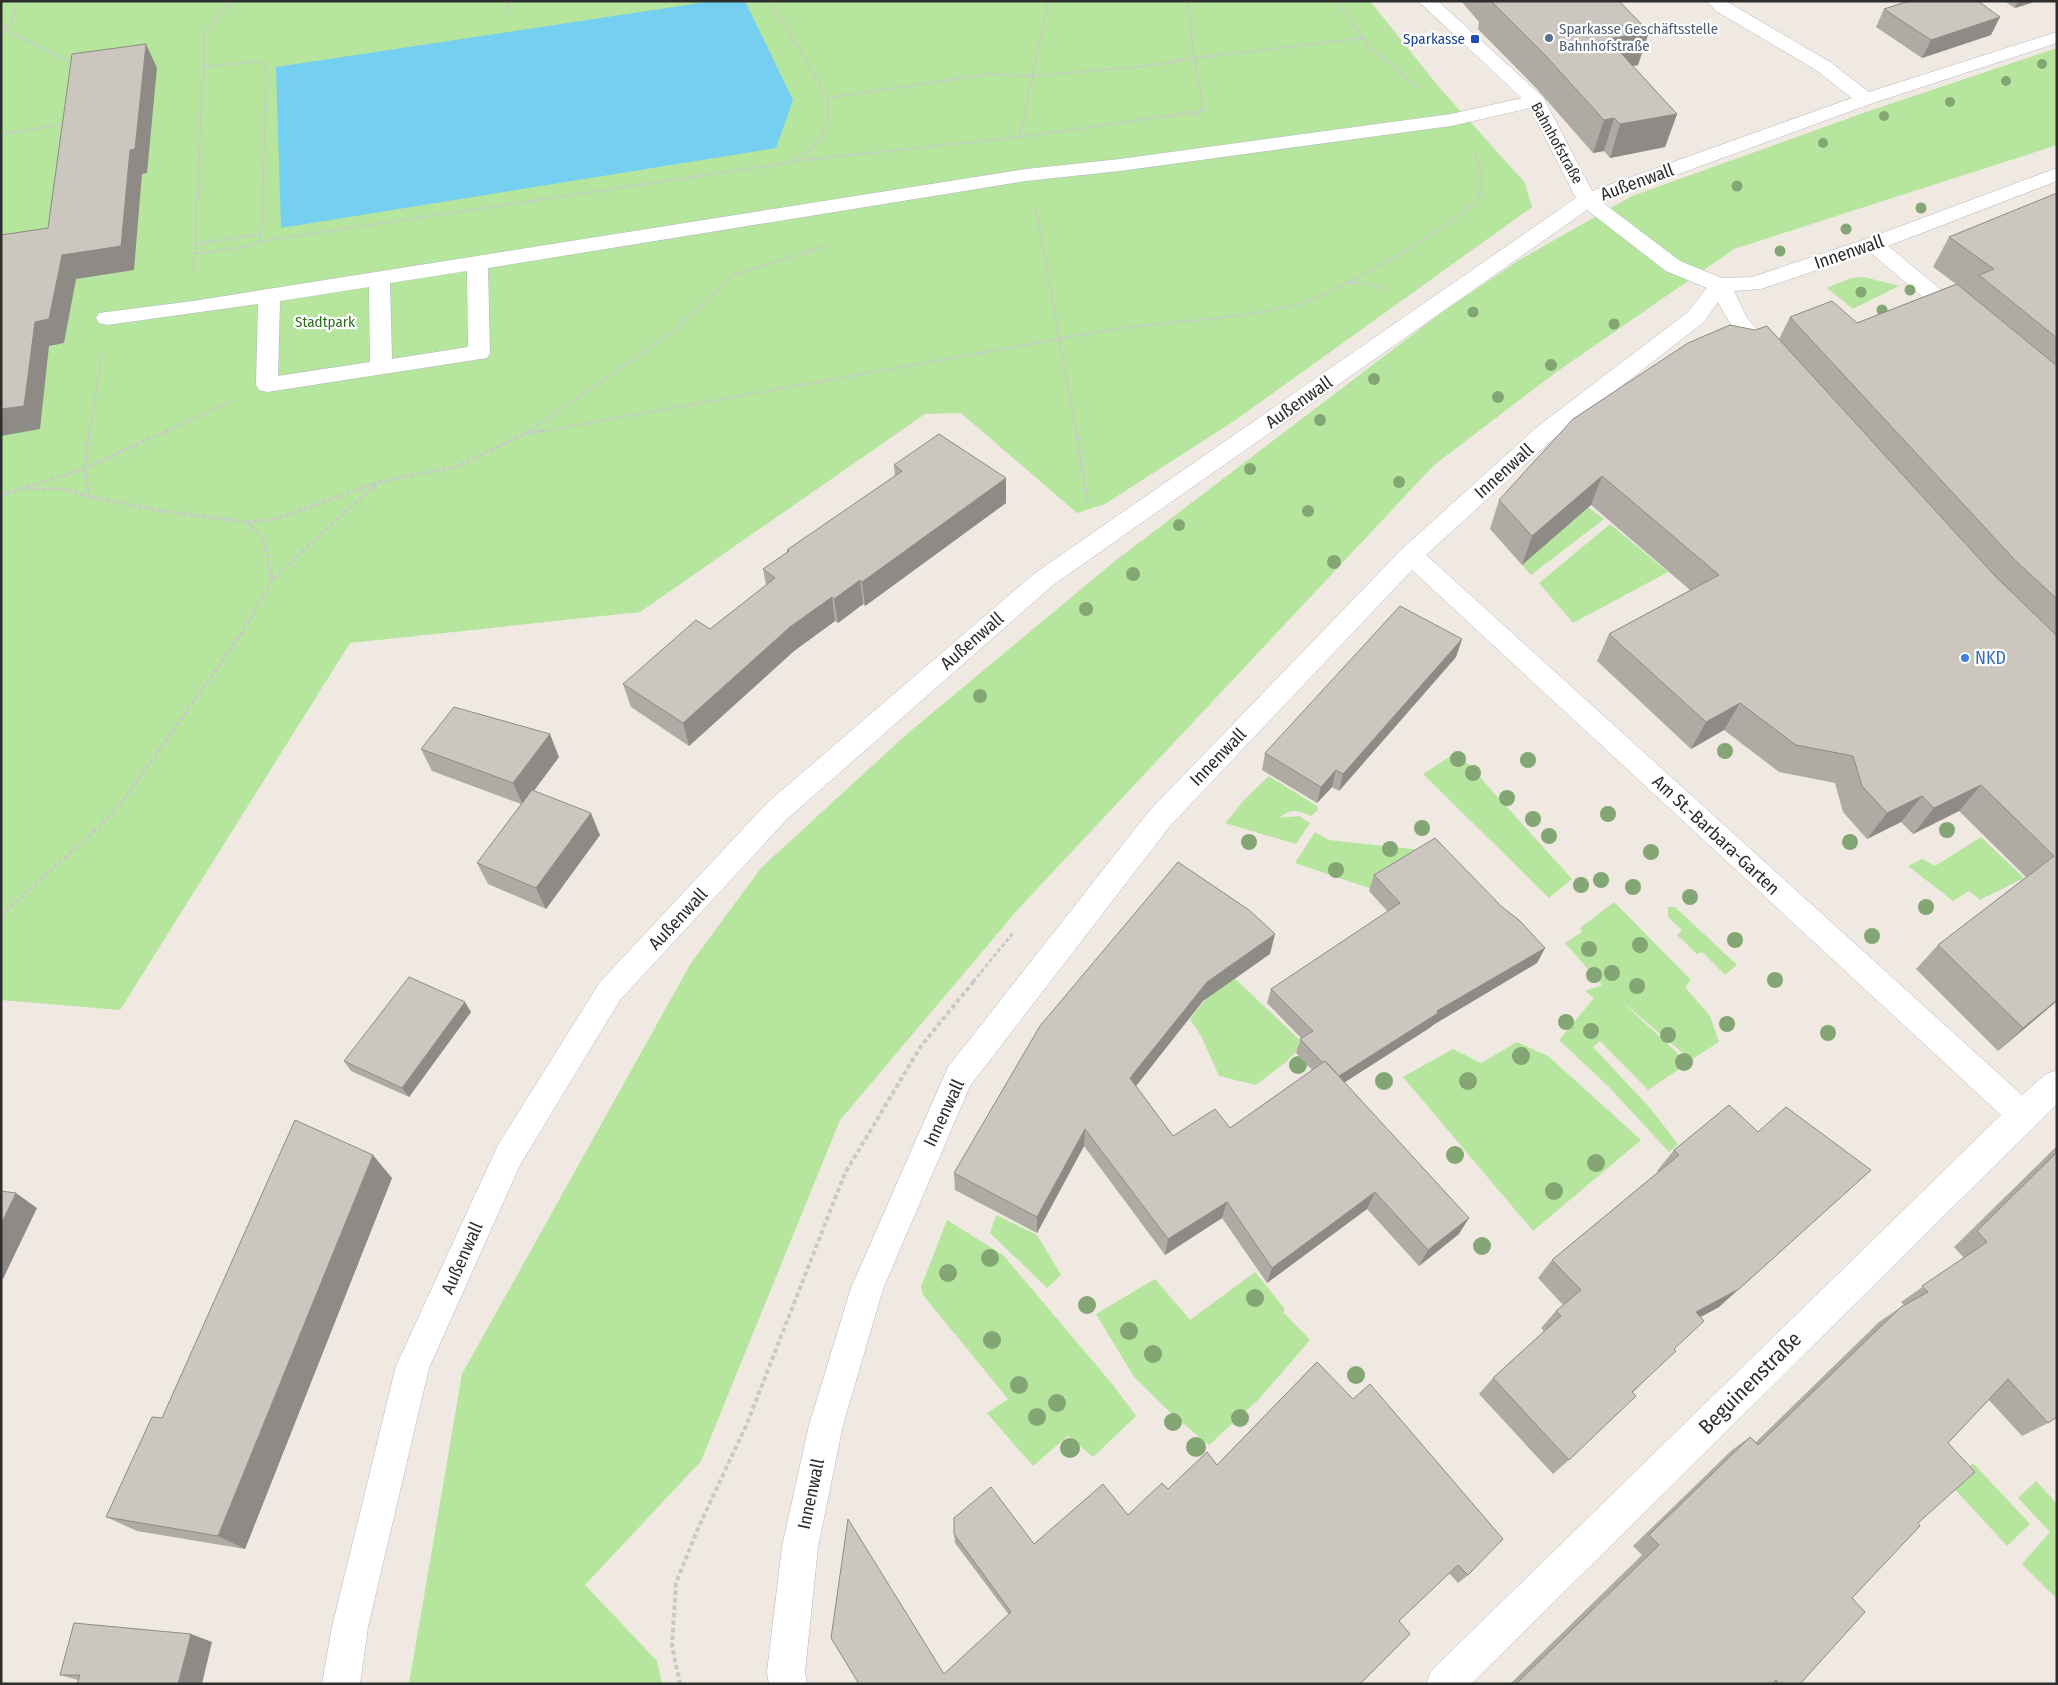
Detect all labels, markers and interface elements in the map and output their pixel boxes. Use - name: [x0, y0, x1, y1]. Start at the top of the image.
- place label: Sparkasse Geschäftsstelle Bahnhofstraße: [1559, 20, 1718, 55]
- place label: Sparkasse: [1403, 30, 1465, 48]
- marker: Sparkasse Geschäftsstelle Bahnhofstraße: [1543, 32, 1555, 44]
- marker: Sparkasse: [1469, 33, 1481, 45]
- street label: Bahnhofstraße: [1527, 99, 1587, 187]
- street label: Außenwall: [1597, 158, 1677, 205]
- street label: Innenwall: [1811, 230, 1887, 274]
- park label: Stadtpark: [295, 313, 355, 331]
- street label: Außenwall: [1261, 371, 1337, 433]
- street label: Innenwall: [1470, 439, 1538, 503]
- street label: Außenwall: [936, 607, 1008, 674]
- place label: NKD: [1975, 647, 2006, 669]
- marker: NKD: [1959, 652, 1971, 664]
- street label: Innenwall: [1185, 723, 1251, 790]
- street label: Am St.-Barbara-Garten: [1648, 770, 1784, 900]
- street label: Außenwall: [644, 883, 712, 955]
- street label: Innenwall: [919, 1076, 969, 1150]
- street label: Außenwall: [436, 1218, 488, 1297]
- street label: Beguinenstraße: [1693, 1326, 1807, 1440]
- street label: Innenwall: [793, 1456, 829, 1531]

